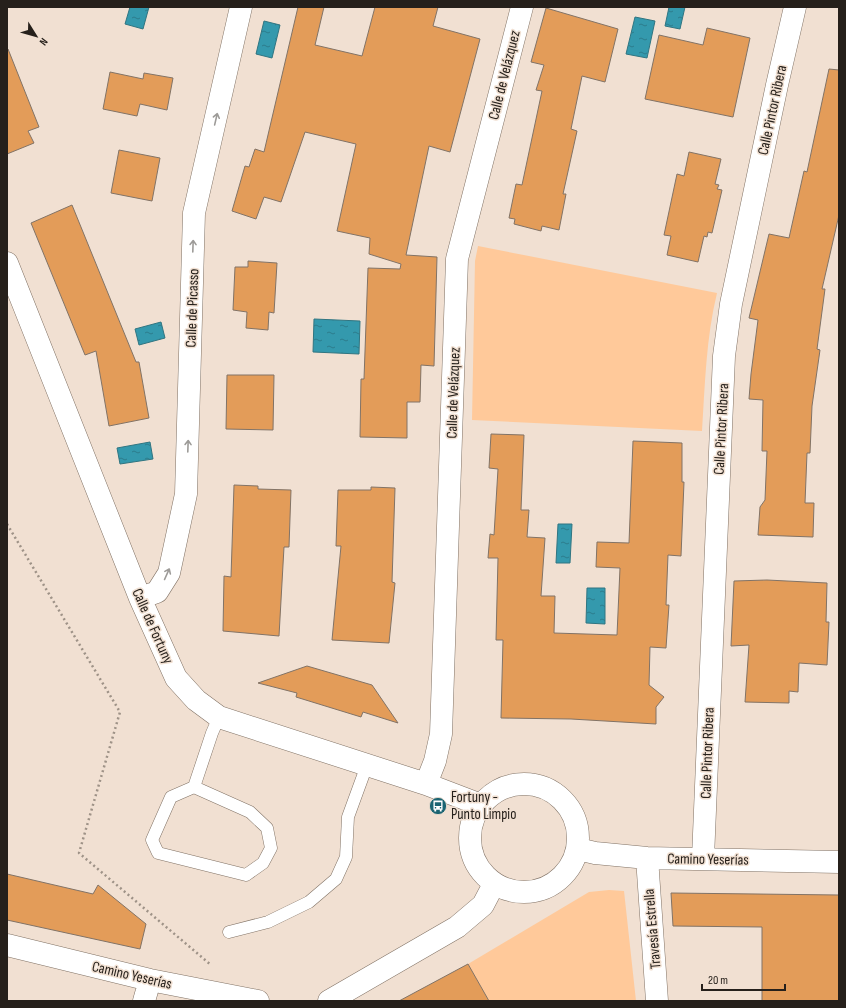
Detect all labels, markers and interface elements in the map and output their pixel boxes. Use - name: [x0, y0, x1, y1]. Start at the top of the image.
- north arrow: [16, 16, 56, 56]
- street label: Calle de Velázquez: [484, 28, 525, 122]
- text: N: [37, 35, 51, 48]
- street label: Calle Pintor Ribera: [754, 63, 791, 157]
- one-way arrow: [212, 112, 220, 125]
- one-way arrow: [189, 240, 197, 253]
- street label: Calle de Picasso: [182, 268, 203, 348]
- street label: Calle de Velázquez: [442, 346, 465, 439]
- street label: Calle Pintor Ribera: [710, 383, 733, 475]
- one-way arrow: [184, 440, 192, 453]
- one-way arrow: [164, 568, 171, 580]
- street label: Calle de Fortuny: [127, 585, 178, 667]
- street label: Calle Pintor Ribera: [696, 707, 719, 799]
- place label: Fortuny - Punto Limpio: [451, 788, 516, 824]
- bus stop icon: Fortuny - Punto Limpio: [428, 796, 448, 816]
- street label: Camino Yeserías: [667, 849, 749, 870]
- street label: Travesía Estrella: [640, 888, 665, 970]
- street label: Camino Yeserías: [90, 957, 174, 994]
- scale bar: [702, 966, 785, 992]
- text: 20 m: [708, 973, 728, 988]

